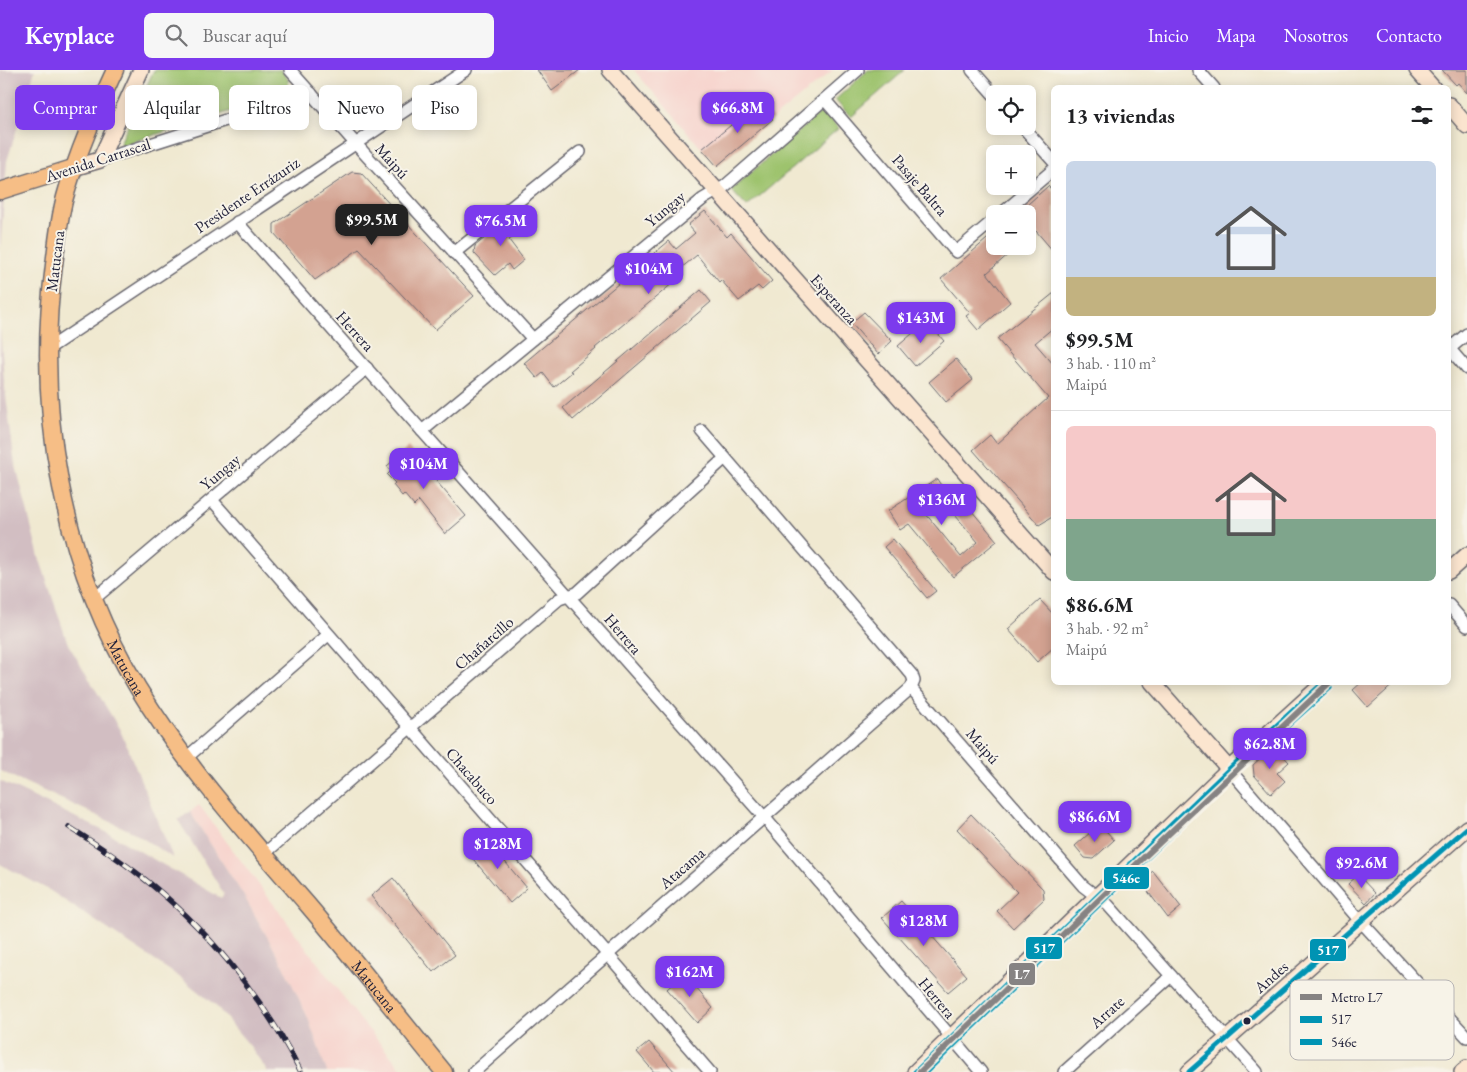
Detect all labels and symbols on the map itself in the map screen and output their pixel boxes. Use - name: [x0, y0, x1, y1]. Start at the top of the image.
- pin: $66.8M: [697, 92, 779, 134]
- street label: Avenida Carrascal: [42, 133, 153, 187]
- street label: Maipú: [370, 139, 414, 184]
- street label: Pasaje Baltra: [887, 150, 953, 221]
- street label: Presidente Errázuriz: [190, 152, 304, 238]
- street label: Yungay: [641, 185, 690, 232]
- pin: $99.5M: [331, 204, 413, 246]
- pin: $76.5M: [460, 204, 542, 247]
- street label: Matucana: [41, 229, 69, 293]
- pin: $104M: [614, 252, 684, 295]
- street label: Esperanza: [806, 269, 863, 329]
- pin: $143M: [886, 302, 956, 344]
- street label: Herrera: [331, 306, 379, 356]
- street label: Yungay: [196, 448, 245, 495]
- pin: $104M: [389, 448, 459, 490]
- pin: $136M: [907, 484, 977, 526]
- street label: Herrera: [599, 609, 647, 659]
- street label: Chañarcillo: [450, 611, 518, 675]
- street label: Matucana: [102, 635, 151, 700]
- street label: Maipú: [962, 724, 1005, 769]
- pin: $62.8M: [1229, 728, 1311, 770]
- street label: Chacabuco: [441, 743, 503, 809]
- pin: $86.6M: [1054, 800, 1136, 843]
- pin: $128M: [463, 828, 533, 870]
- street label: Atacama: [654, 842, 710, 894]
- pin: $92.6M: [1321, 846, 1403, 889]
- line badge: 546e: [1103, 866, 1150, 890]
- text: 546e: [1112, 869, 1140, 887]
- pin: $128M: [889, 904, 959, 947]
- line badge: 517: [1025, 936, 1063, 960]
- line badge: 517: [1309, 938, 1347, 962]
- text: 517: [1033, 939, 1056, 957]
- text: 517: [1317, 941, 1340, 959]
- street label: Matucana: [347, 956, 402, 1017]
- pin: $162M: [655, 956, 725, 998]
- street label: Andes: [1249, 956, 1293, 998]
- line badge: L7: [1008, 962, 1036, 986]
- text: L7: [1014, 965, 1030, 983]
- street label: Herrera: [914, 973, 961, 1024]
- legend: [1290, 980, 1454, 1060]
- text: Metro L7: [1331, 988, 1383, 1006]
- street label: Arrate: [1085, 991, 1129, 1034]
- text: 517: [1331, 1010, 1351, 1028]
- unlabelled marker: [1242, 1016, 1252, 1026]
- text: 546e: [1331, 1033, 1357, 1051]

